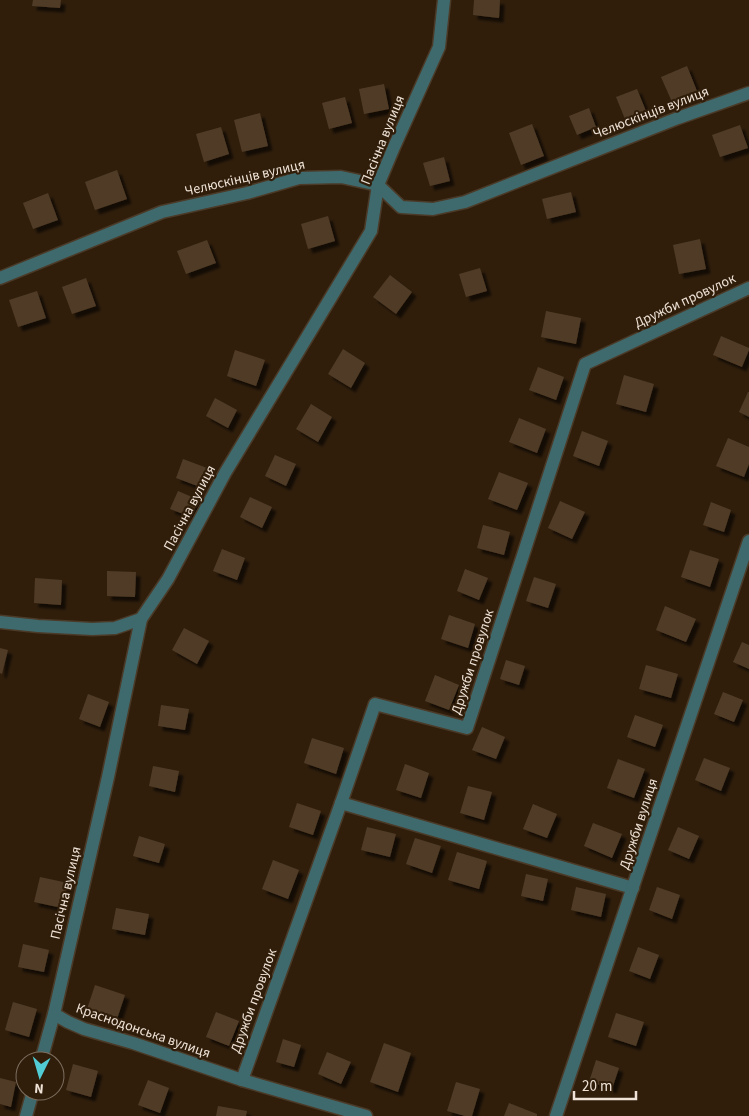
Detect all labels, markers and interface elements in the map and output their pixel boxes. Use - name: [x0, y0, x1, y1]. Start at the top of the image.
- street label: Челюскінців вулиця: [590, 82, 712, 144]
- street label: Пасічна вулиця: [356, 92, 410, 188]
- street label: Челюскінців вулиця: [183, 154, 307, 202]
- street label: Дружби провулок: [631, 269, 739, 333]
- street label: Пасічна вулиця: [159, 462, 221, 554]
- street label: Дружби провулок: [447, 607, 499, 717]
- street label: Дружби вулиця: [615, 776, 663, 872]
- street label: Пасічна вулиця: [46, 845, 86, 941]
- street label: Дружби провулок: [226, 946, 282, 1056]
- street label: Краснодонська вулиця: [73, 999, 213, 1063]
- north arrow: [15, 1051, 65, 1101]
- scale bar: [574, 1068, 636, 1100]
- text: 20 m: [582, 1076, 612, 1097]
- text: N: [33, 1078, 44, 1098]

